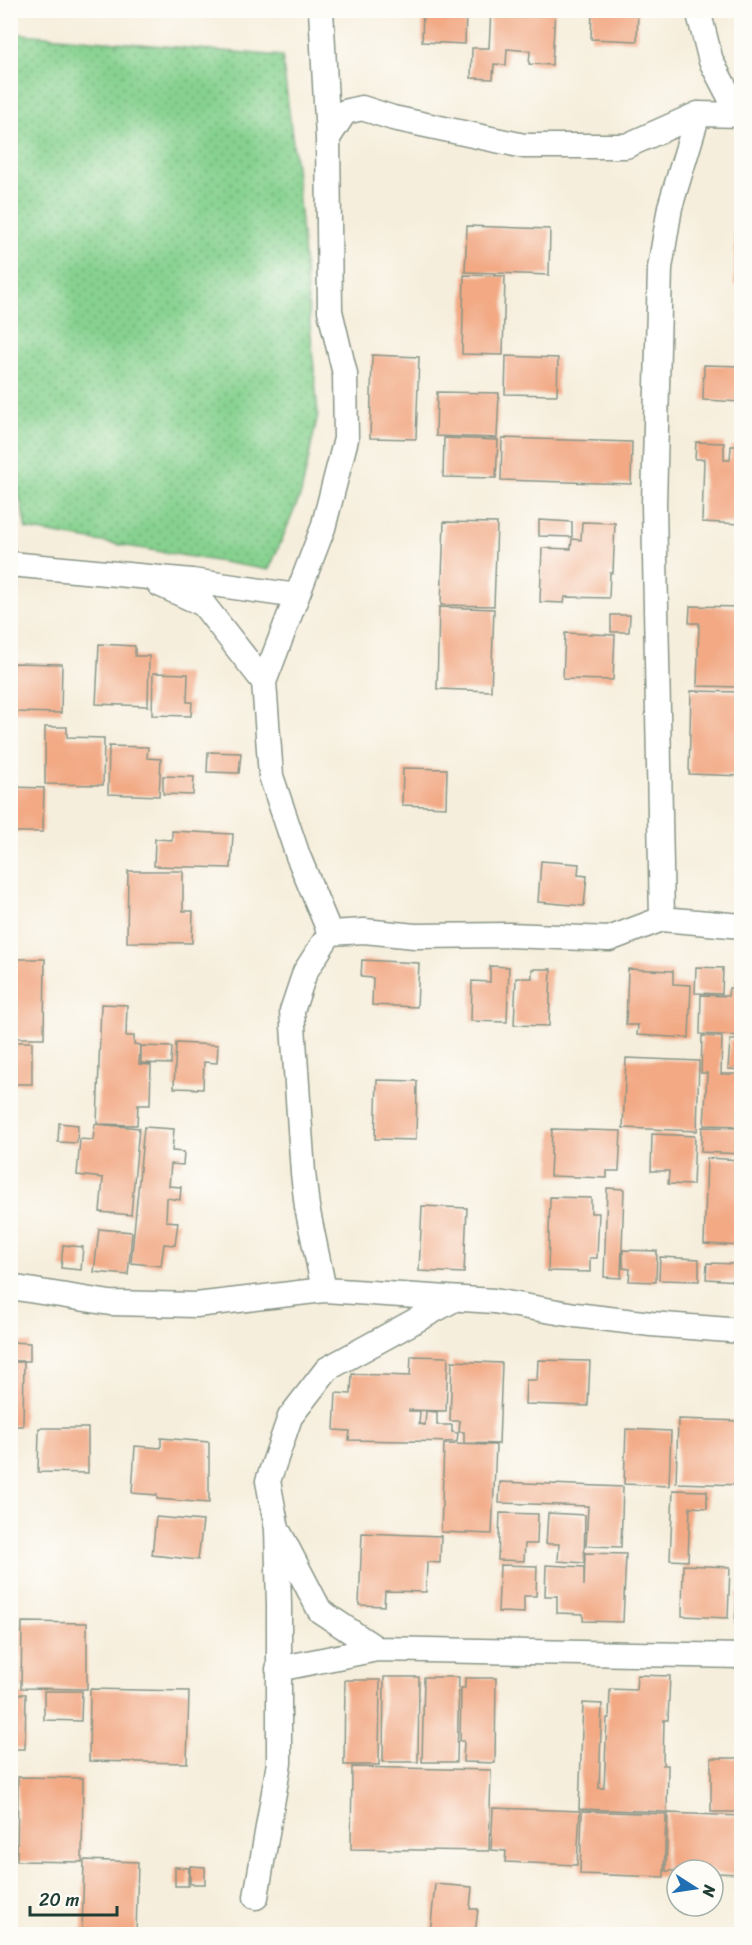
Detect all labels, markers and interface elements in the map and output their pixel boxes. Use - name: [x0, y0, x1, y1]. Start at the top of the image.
- north arrow: [665, 1858, 725, 1918]
- scale bar: [30, 1879, 117, 1917]
- text: N: [694, 1882, 725, 1900]
- text: 20 m: [39, 1884, 79, 1916]

